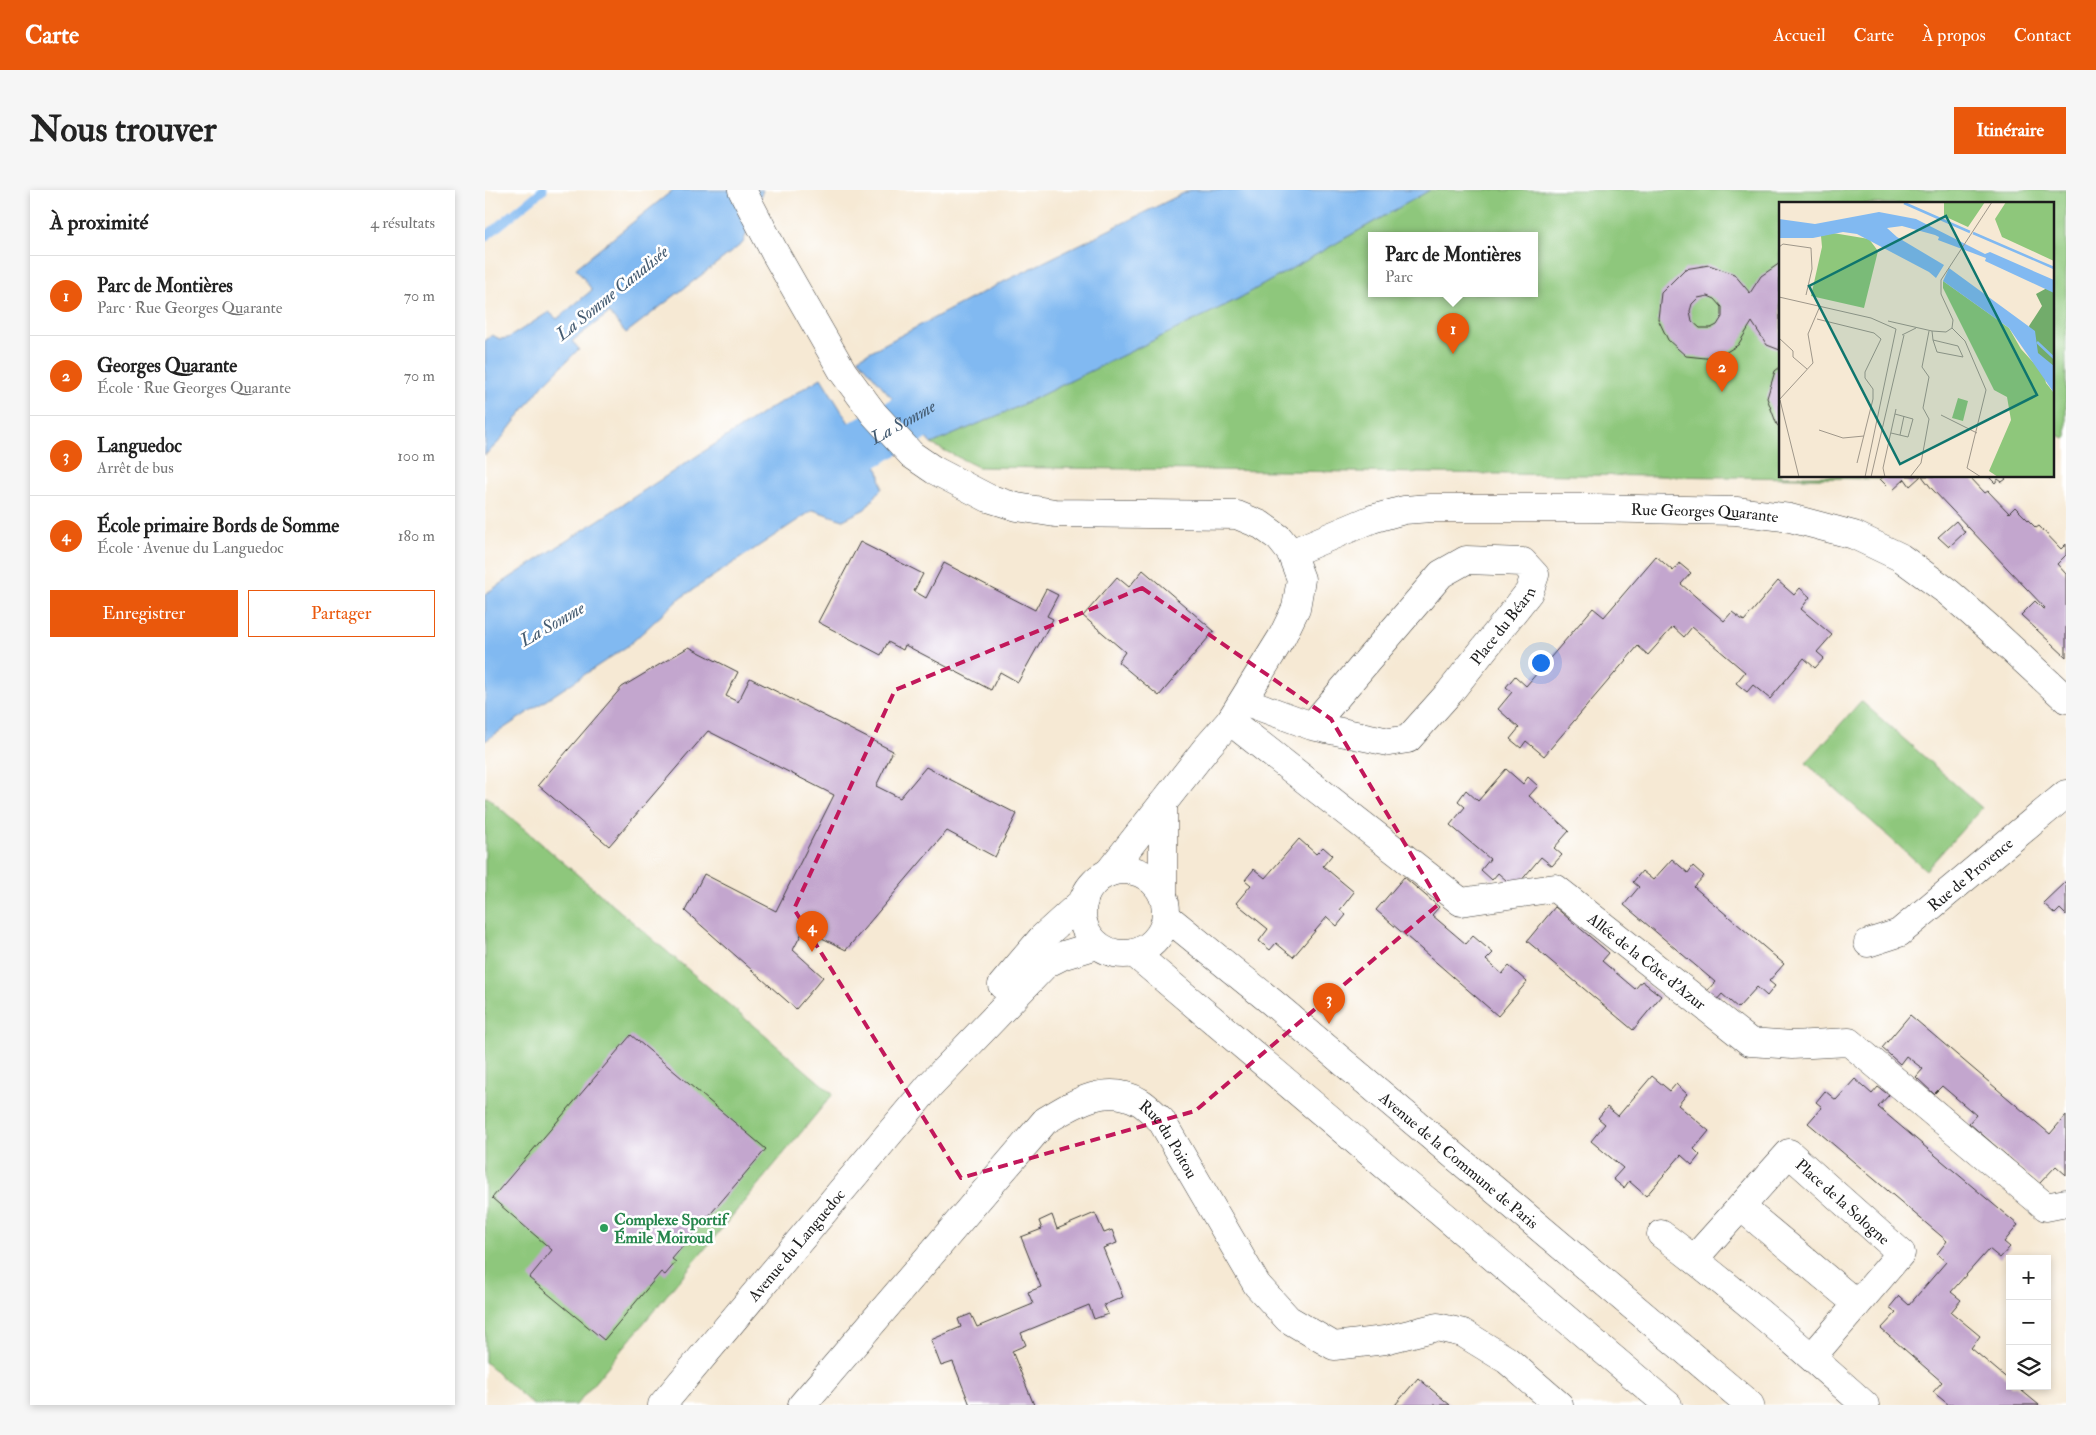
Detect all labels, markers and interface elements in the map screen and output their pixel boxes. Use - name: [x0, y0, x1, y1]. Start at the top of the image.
- text: Carte: [25, 20, 79, 51]
- text: Accueil: [1773, 24, 1826, 47]
- text: Carte: [1854, 24, 1894, 47]
- text: À propos: [1922, 24, 1986, 47]
- text: Contact: [2014, 24, 2071, 47]
- button: Itinéraire: [1954, 107, 2066, 154]
- text: Nous trouver: [30, 108, 217, 152]
- inset map: [1779, 202, 2053, 478]
- text: À proximité: [50, 209, 148, 236]
- text: 4 résultats: [370, 213, 435, 233]
- popup: [1368, 232, 1538, 297]
- water label: La Somme Canalisée: [550, 240, 674, 347]
- text: Parc de Montières: [1385, 243, 1521, 267]
- text: Parc: [1385, 267, 1413, 287]
- text: Parc de Montières: [97, 274, 233, 298]
- text: 1: [63, 286, 69, 306]
- text: 70 m: [404, 286, 435, 306]
- text: Parc · Rue Georges Quarante: [97, 298, 282, 318]
- pin: 1: [1437, 313, 1469, 354]
- pin: 2: [1706, 351, 1738, 392]
- text: Georges Quarante: [97, 354, 237, 378]
- text: 2: [62, 366, 70, 386]
- text: 70 m: [404, 366, 435, 386]
- text: École · Rue Georges Quarante: [97, 378, 291, 398]
- water label: La Somme: [866, 395, 941, 450]
- text: Languedoc: [97, 434, 182, 458]
- text: 3: [63, 446, 69, 466]
- text: 100 m: [397, 446, 435, 466]
- text: Arrêt de bus: [97, 458, 174, 478]
- street label: Rue Georges Quarante: [1631, 500, 1780, 527]
- text: École primaire Bords de Somme: [97, 514, 339, 538]
- text: 4: [62, 526, 70, 546]
- text: 180 m: [398, 526, 435, 546]
- text: École · Avenue du Languedoc: [97, 538, 284, 558]
- street label: Place du Béarn: [1466, 585, 1541, 669]
- button: Enregistrer: [50, 590, 238, 637]
- button: Partager: [248, 590, 435, 637]
- water label: La Somme: [515, 596, 590, 653]
- your location: [1528, 650, 1554, 676]
- street label: Rue de Provence: [1924, 833, 2018, 916]
- street label: Allée de la Côte d'Azur: [1583, 908, 1710, 1014]
- pin: 4: [796, 911, 828, 952]
- pin: 3: [1313, 983, 1345, 1024]
- street label: Avenue de la Commune de Paris: [1374, 1087, 1542, 1233]
- street label: Rue du Poitou: [1135, 1096, 1202, 1182]
- street label: Place de la Sologne: [1791, 1155, 1894, 1250]
- street label: Avenue du Languedoc: [743, 1185, 850, 1307]
- place label: Complexe Sportif Émile Moiroud: [614, 1210, 730, 1248]
- marker: Complexe Sportif Émile Moiroud: [598, 1222, 610, 1234]
- map controls: [2006, 1255, 2051, 1390]
- button: +: [2006, 1255, 2051, 1300]
- button: −: [2006, 1300, 2051, 1345]
- button: layers: [2006, 1345, 2051, 1390]

